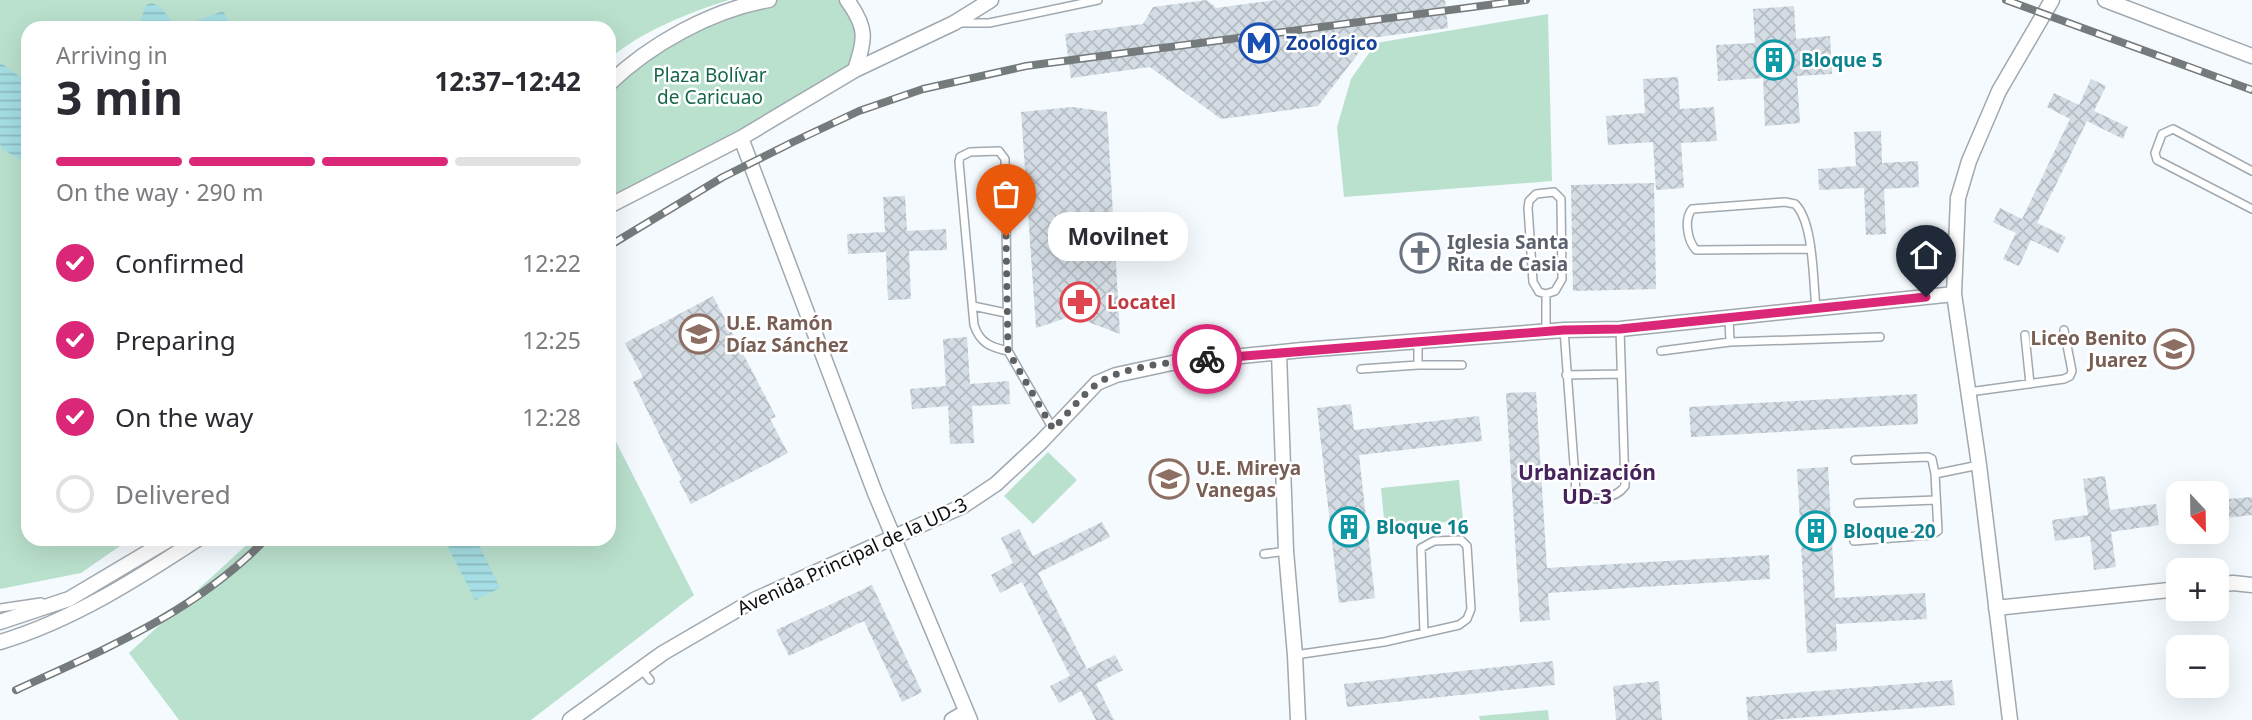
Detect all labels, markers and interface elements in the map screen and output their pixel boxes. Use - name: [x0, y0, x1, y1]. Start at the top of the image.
- metro station icon: Zoológico: [1238, 22, 1280, 64]
- place label: Zoológico: [1286, 30, 1378, 56]
- text: Arriving in: [56, 39, 168, 71]
- building icon: Bloque 5: [1753, 39, 1795, 81]
- place label: Bloque 5: [1801, 47, 1883, 73]
- park label: Plaza Bolívar de Caricuao: [653, 62, 767, 110]
- text: 12:37–12:42: [434, 63, 581, 99]
- text: 3 min: [56, 66, 183, 128]
- pin: [976, 164, 1036, 236]
- icon: bag: [987, 175, 1025, 213]
- text: On the way · 290 m: [56, 176, 263, 208]
- callout: Movilnet: [1048, 212, 1188, 260]
- text: Movilnet: [1067, 220, 1169, 252]
- pin: [1896, 225, 1956, 297]
- place label: Iglesia Santa Rita de Casia: [1447, 229, 1569, 277]
- church icon: Iglesia Santa Rita de Casia: [1399, 232, 1441, 274]
- icon: home: [1907, 236, 1945, 274]
- icon: check: [56, 244, 94, 282]
- text: Confirmed: [115, 245, 245, 281]
- text: 12:22: [522, 247, 581, 279]
- pharmacy icon: Locatel: [1059, 281, 1101, 323]
- place label: Locatel: [1107, 289, 1176, 315]
- place label: U.E. Ramón Díaz Sánchez: [726, 310, 848, 358]
- school or university icon: U.E. Ramón Díaz Sánchez: [678, 313, 720, 355]
- icon: check: [56, 321, 94, 359]
- text: Preparing: [115, 322, 236, 358]
- text: 12:25: [522, 324, 581, 356]
- courier: [1172, 324, 1242, 394]
- place label: Liceo Benito Juarez: [2031, 325, 2147, 373]
- school or university icon: Liceo Benito Juarez: [2153, 328, 2195, 370]
- icon: bike: [1188, 340, 1226, 378]
- icon: check: [56, 398, 94, 436]
- text: On the way: [115, 399, 253, 435]
- text: 12:28: [522, 401, 581, 433]
- place label: U.E. Mireya Vanegas: [1196, 455, 1301, 503]
- school or university icon: U.E. Mireya Vanegas: [1148, 458, 1190, 500]
- district label: Urbanización UD-3: [1518, 458, 1656, 510]
- text: Delivered: [115, 476, 231, 512]
- north arrow: [2166, 481, 2230, 544]
- map controls: [2166, 481, 2229, 698]
- street label: Avenida Principal de la UD-3: [733, 491, 971, 621]
- building icon: Bloque 16: [1328, 506, 1370, 548]
- building icon: Bloque 20: [1795, 510, 1837, 552]
- place label: Bloque 16: [1376, 514, 1469, 540]
- place label: Bloque 20: [1843, 518, 1936, 544]
- button: +: [2166, 558, 2229, 621]
- button: −: [2166, 635, 2229, 698]

